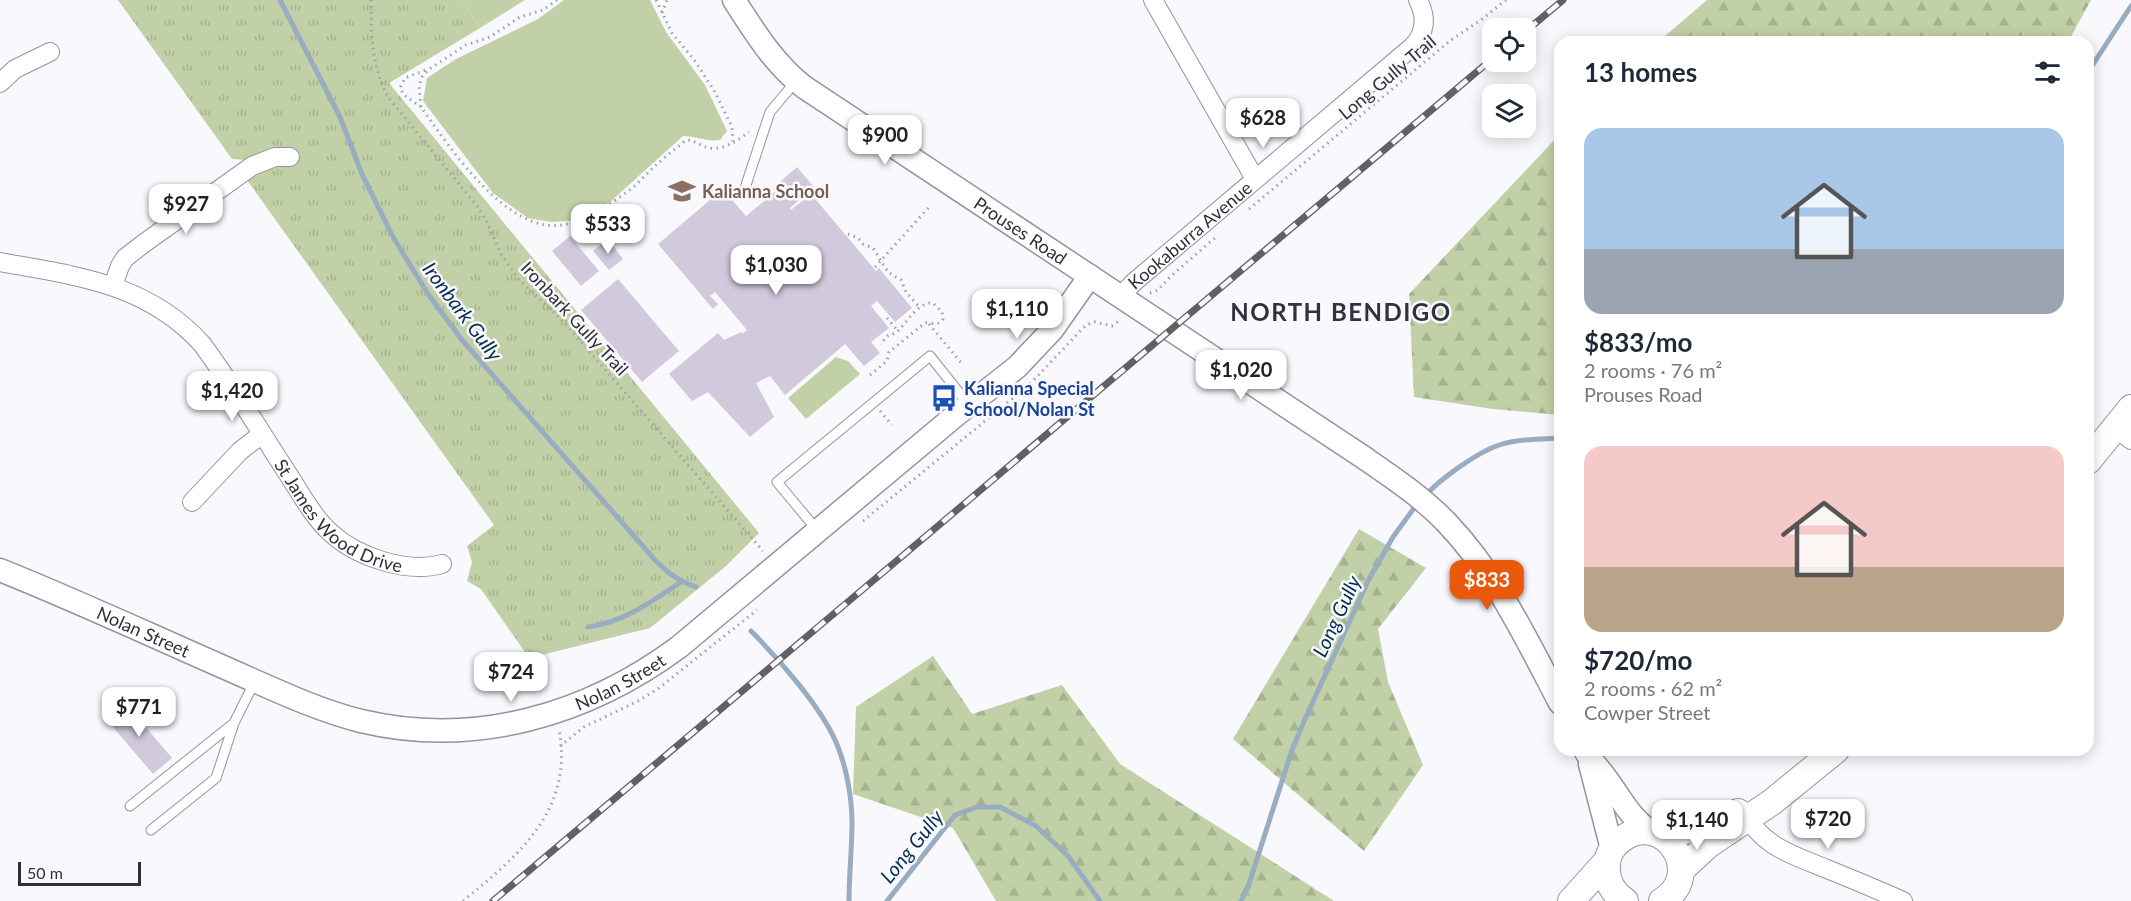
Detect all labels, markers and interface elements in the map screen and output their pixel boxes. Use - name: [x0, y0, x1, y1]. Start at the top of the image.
- map controls: [1482, 18, 1536, 138]
- button: locate: [1482, 18, 1536, 72]
- street label: Long Gully Trail: [1334, 30, 1440, 124]
- text: 13 homes: [1584, 56, 1697, 88]
- icon: filters: [2031, 56, 2064, 89]
- button: layers: [1482, 84, 1536, 138]
- pin: $628: [1227, 98, 1299, 149]
- text: $628: [1240, 105, 1286, 129]
- pin: $900: [849, 115, 921, 166]
- text: $900: [862, 122, 908, 146]
- icon: home: [1770, 167, 1878, 275]
- school or university icon: Kalianna School: [667, 176, 697, 206]
- street label: Kookaburra Avenue: [1123, 176, 1256, 294]
- place label: Kalianna School: [702, 180, 829, 202]
- pin: $927: [150, 184, 222, 235]
- text: $927: [163, 191, 209, 215]
- street label: Prouses Road: [970, 192, 1071, 269]
- pin: $533: [572, 204, 644, 255]
- text: $533: [585, 211, 631, 235]
- pin: $1,030: [727, 245, 825, 296]
- text: $1,030: [745, 252, 807, 276]
- street label: Ironbark Gully Trail: [517, 256, 633, 380]
- water label: Ironbark Gully: [418, 257, 508, 365]
- pin: $1,110: [968, 289, 1066, 340]
- text: $1,110: [986, 296, 1048, 320]
- district label: NORTH BENDIGO: [1230, 297, 1452, 326]
- text: $833/mo: [1584, 326, 1692, 358]
- pin: $1,020: [1192, 350, 1290, 401]
- text: $1,020: [1210, 357, 1272, 381]
- text: 2 rooms · 76 m²: [1584, 358, 1722, 382]
- pin: $1,420: [183, 371, 281, 422]
- place label: Kalianna Special School/Nolan St: [964, 377, 1095, 420]
- text: $1,420: [201, 378, 263, 402]
- text: Prouses Road: [1584, 382, 1703, 406]
- bus stop icon: Kalianna Special School/Nolan St: [929, 383, 959, 413]
- street label: St James Wood Drive: [270, 455, 404, 576]
- icon: home: [1770, 485, 1878, 593]
- pin: $833: [1451, 560, 1523, 611]
- text: $833: [1464, 567, 1510, 591]
- water label: Long Gully: [1307, 571, 1365, 660]
- street label: Nolan Street: [94, 601, 194, 662]
- text: $720/mo: [1584, 644, 1692, 676]
- street label: Nolan Street: [572, 649, 670, 715]
- pin: $724: [475, 652, 547, 703]
- text: $724: [488, 659, 534, 683]
- text: 2 rooms · 62 m²: [1584, 676, 1722, 700]
- pin: $771: [103, 687, 175, 738]
- text: $771: [116, 694, 162, 718]
- text: Cowper Street: [1584, 700, 1710, 724]
- pin: $720: [1792, 799, 1864, 850]
- pin: $1,140: [1648, 800, 1746, 851]
- water label: Long Gully: [874, 804, 948, 887]
- text: $720: [1805, 806, 1851, 830]
- text: $1,140: [1666, 807, 1728, 831]
- scale bar: [18, 859, 141, 886]
- text: 50 m: [27, 863, 63, 882]

